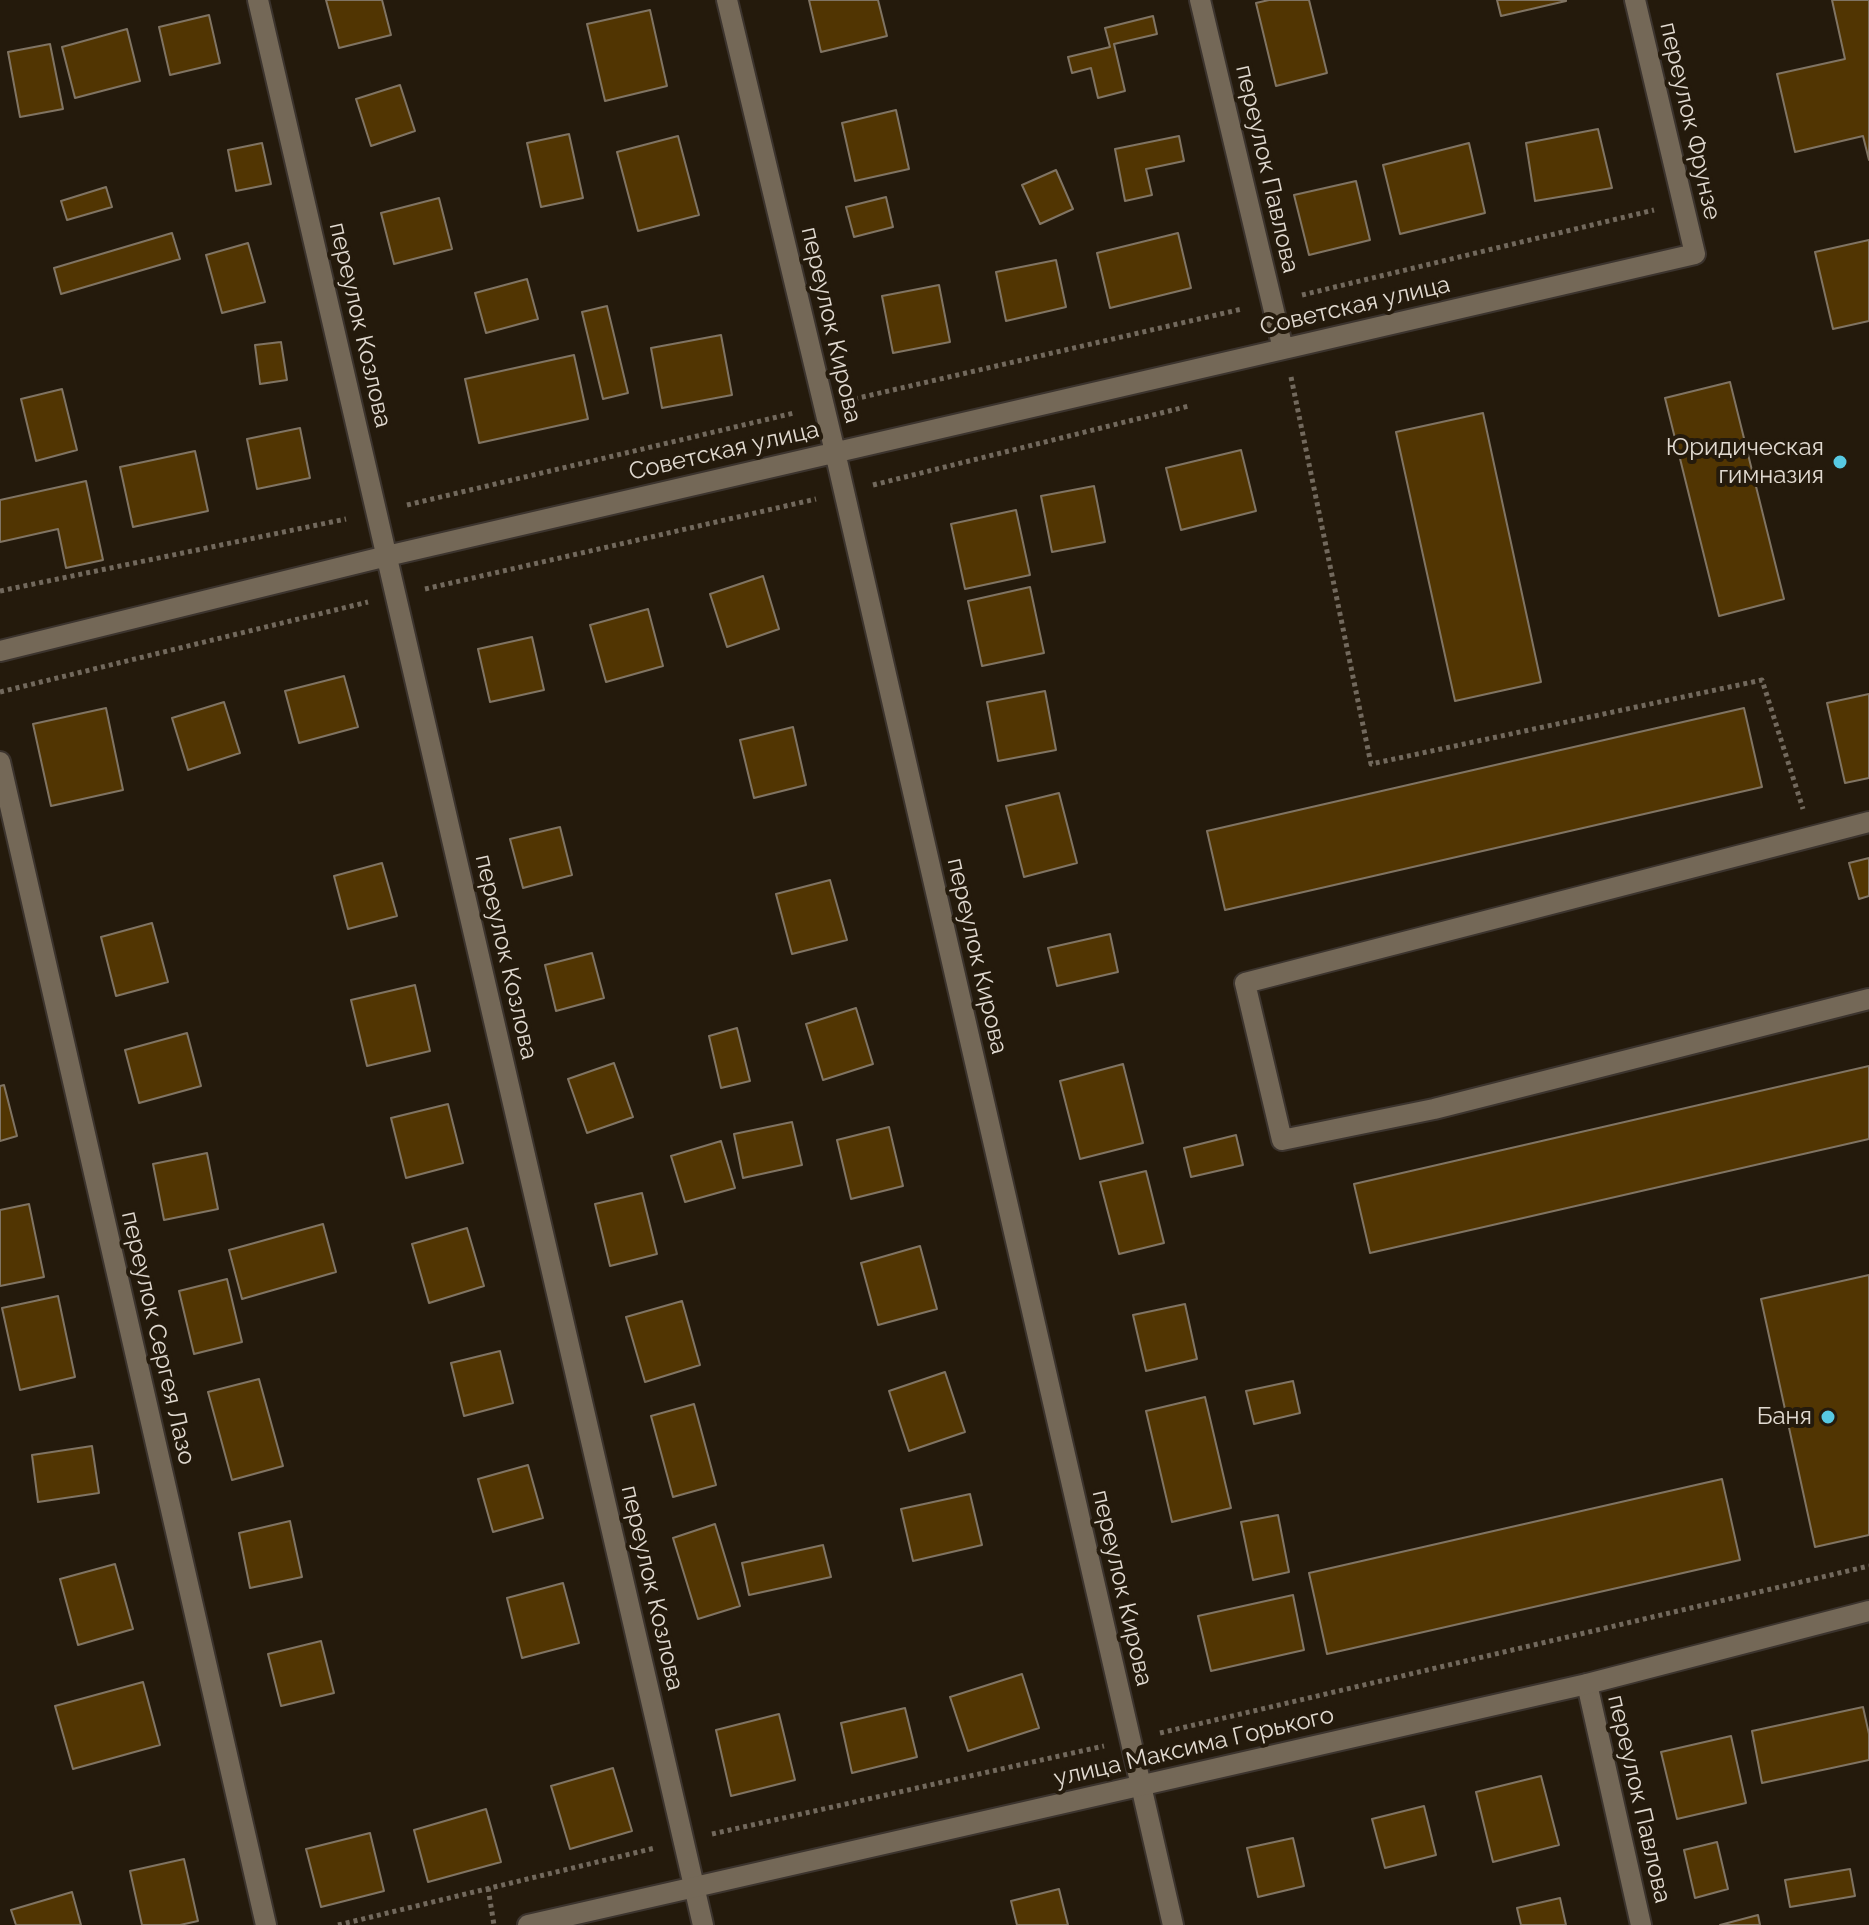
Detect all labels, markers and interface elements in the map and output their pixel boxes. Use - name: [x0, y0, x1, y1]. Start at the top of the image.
- street label: переулок Фрунзе: [1653, 20, 1727, 222]
- street label: переулок Павлова: [1229, 62, 1305, 276]
- street label: переулок Козлова: [322, 220, 398, 430]
- street label: переулок Кирова: [794, 224, 868, 426]
- street label: Советская улица: [1257, 270, 1453, 342]
- street label: Советская улица: [626, 415, 822, 487]
- place label: Юридическая гимназия: [1666, 434, 1824, 490]
- marker: Юридическая гимназия: [1831, 453, 1849, 471]
- street label: переулок Козлова: [468, 852, 544, 1062]
- street label: переулок Кирова: [940, 855, 1014, 1057]
- street label: переулок Сергея Лазо: [115, 1208, 201, 1468]
- place label: Баня: [1757, 1403, 1812, 1431]
- marker: Баня: [1819, 1408, 1837, 1426]
- street label: переулок Козлова: [614, 1483, 690, 1693]
- street label: переулок Кирова: [1085, 1487, 1159, 1689]
- street label: переулок Павлова: [1601, 1692, 1677, 1906]
- street label: улица Максима Горького: [1051, 1701, 1337, 1793]

